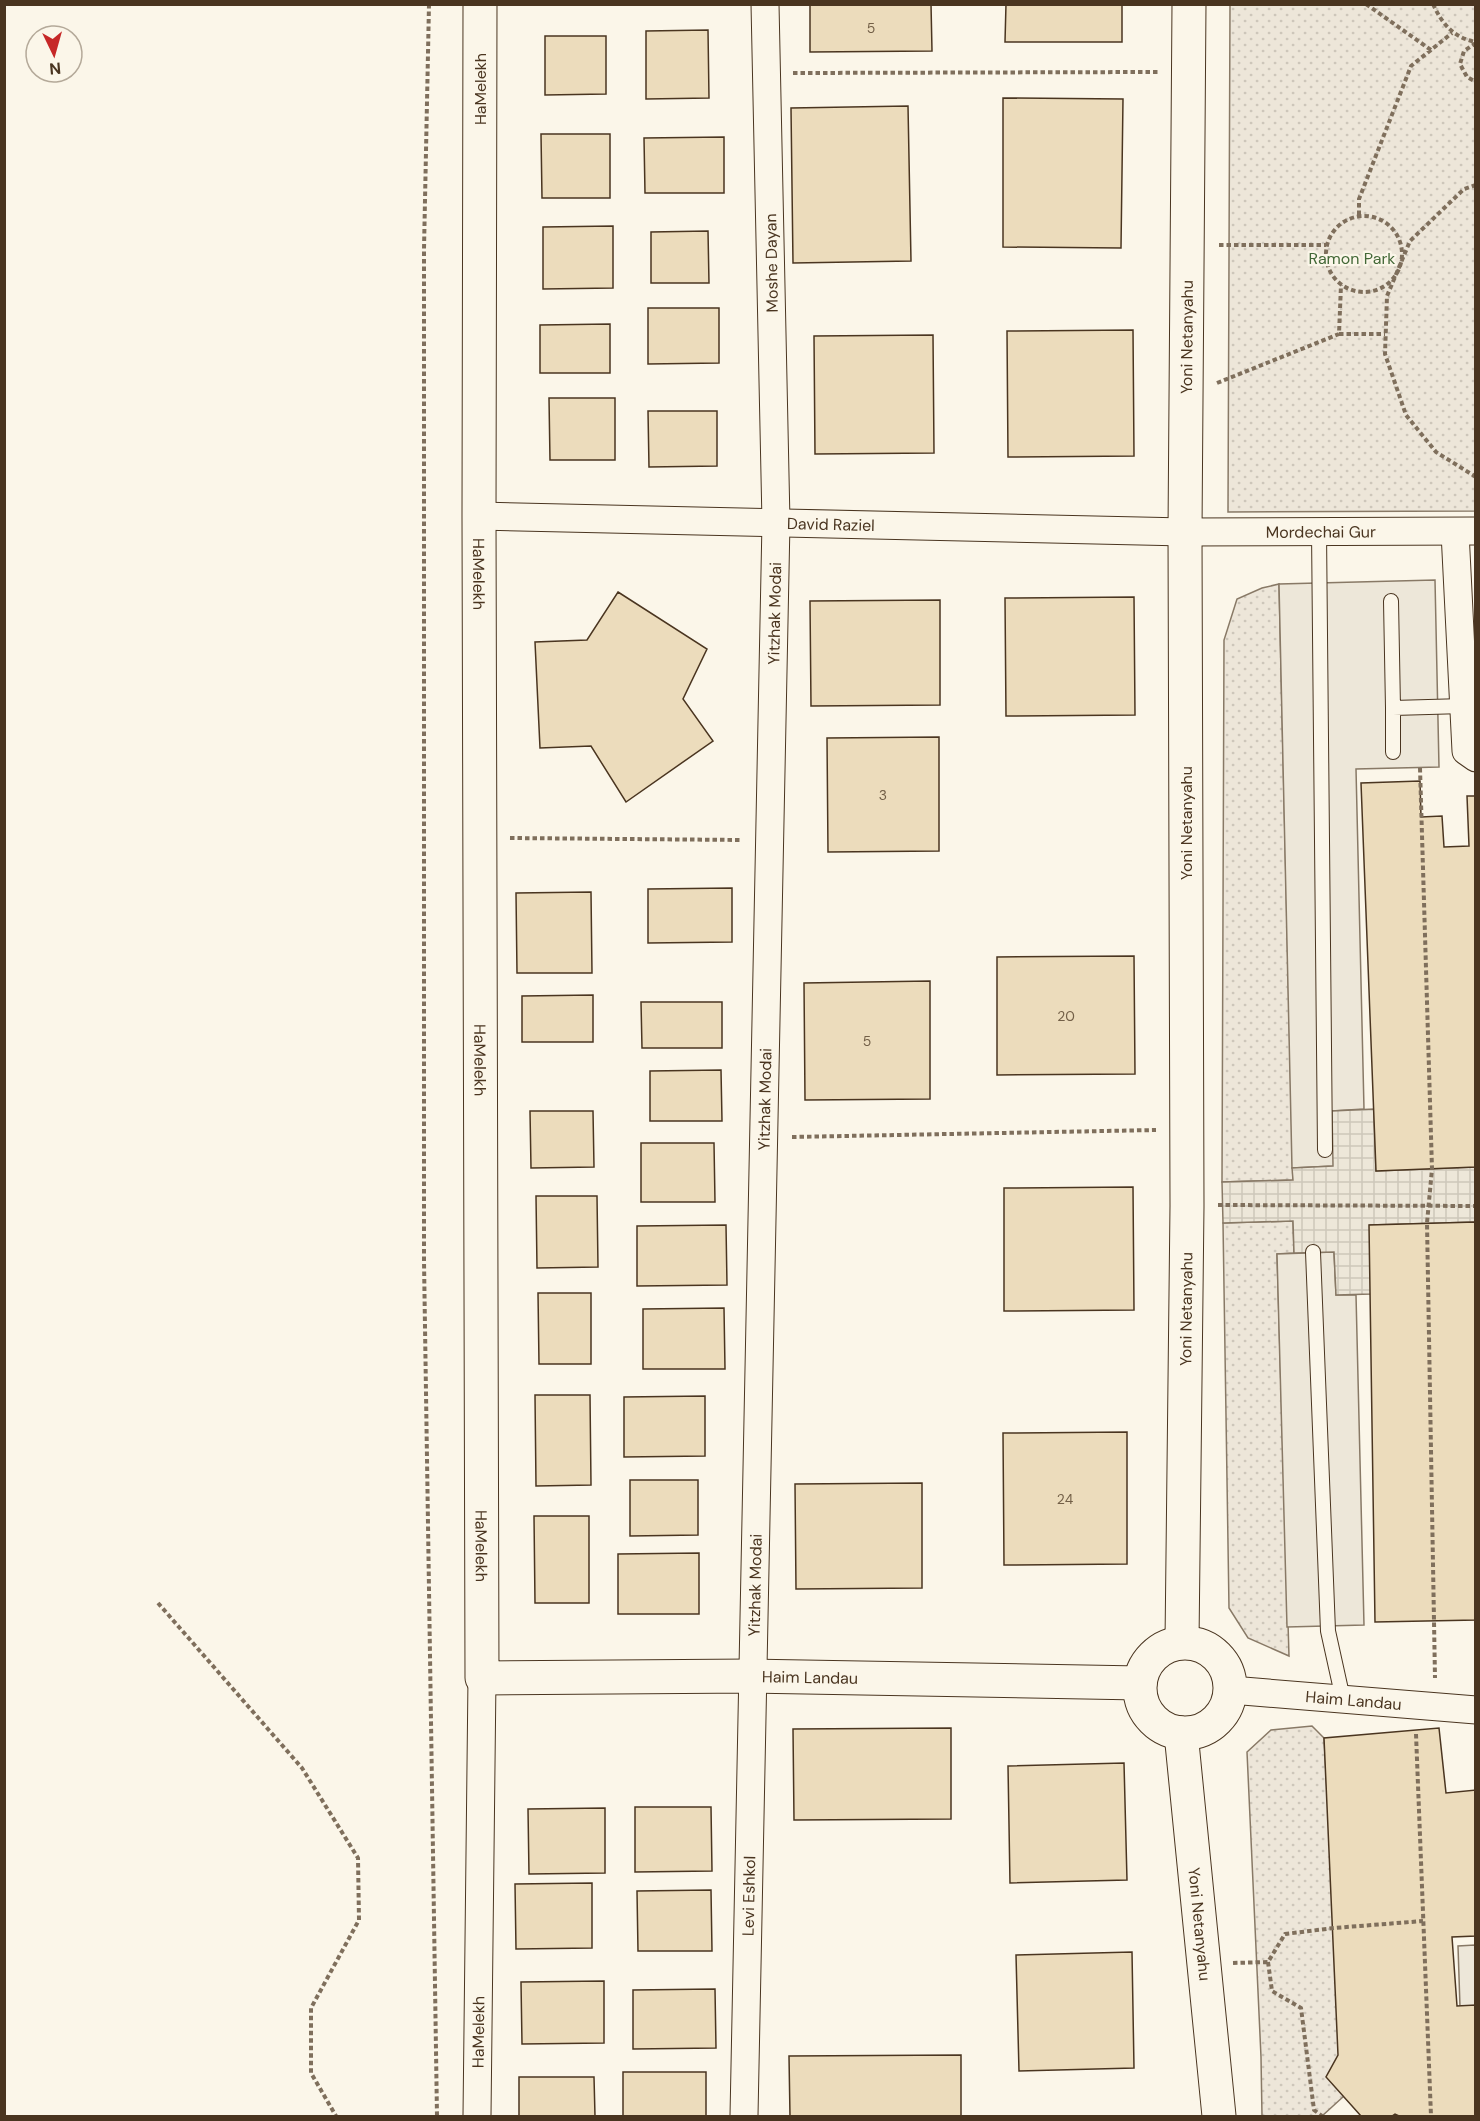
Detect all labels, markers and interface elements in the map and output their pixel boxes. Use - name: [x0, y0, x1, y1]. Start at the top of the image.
- house number: 5: [867, 19, 875, 37]
- north arrow: [24, 24, 84, 84]
- street label: HaMelekh: [470, 53, 491, 125]
- text: N: [49, 57, 62, 79]
- street label: Moshe Dayan: [760, 213, 783, 313]
- park label: Ramon Park: [1309, 248, 1395, 269]
- street label: Yoni Netanyahu: [1176, 280, 1198, 394]
- street label: David Raziel: [787, 513, 875, 536]
- street label: Mordechai Gur: [1266, 521, 1376, 543]
- street label: HaMelekh: [468, 538, 489, 610]
- street label: Yitzhak Modai: [763, 562, 786, 665]
- street label: Yoni Netanyahu: [1176, 766, 1197, 880]
- house number: 3: [879, 786, 887, 804]
- house number: 20: [1057, 1007, 1075, 1025]
- street label: HaMelekh: [469, 1024, 490, 1096]
- house number: 5: [863, 1032, 871, 1050]
- street label: Yitzhak Modai: [753, 1048, 776, 1151]
- street label: Yoni Netanyahu: [1175, 1252, 1197, 1366]
- house number: 24: [1057, 1490, 1074, 1508]
- street label: HaMelekh: [471, 1510, 492, 1582]
- street label: Yitzhak Modai: [744, 1534, 767, 1637]
- street label: Haim Landau: [762, 1666, 858, 1689]
- street label: Haim Landau: [1305, 1686, 1402, 1715]
- street label: Levi Eshkol: [738, 1856, 760, 1936]
- street label: Yoni Netanyahu: [1183, 1866, 1216, 1982]
- street label: HaMelekh: [468, 1996, 489, 2068]

